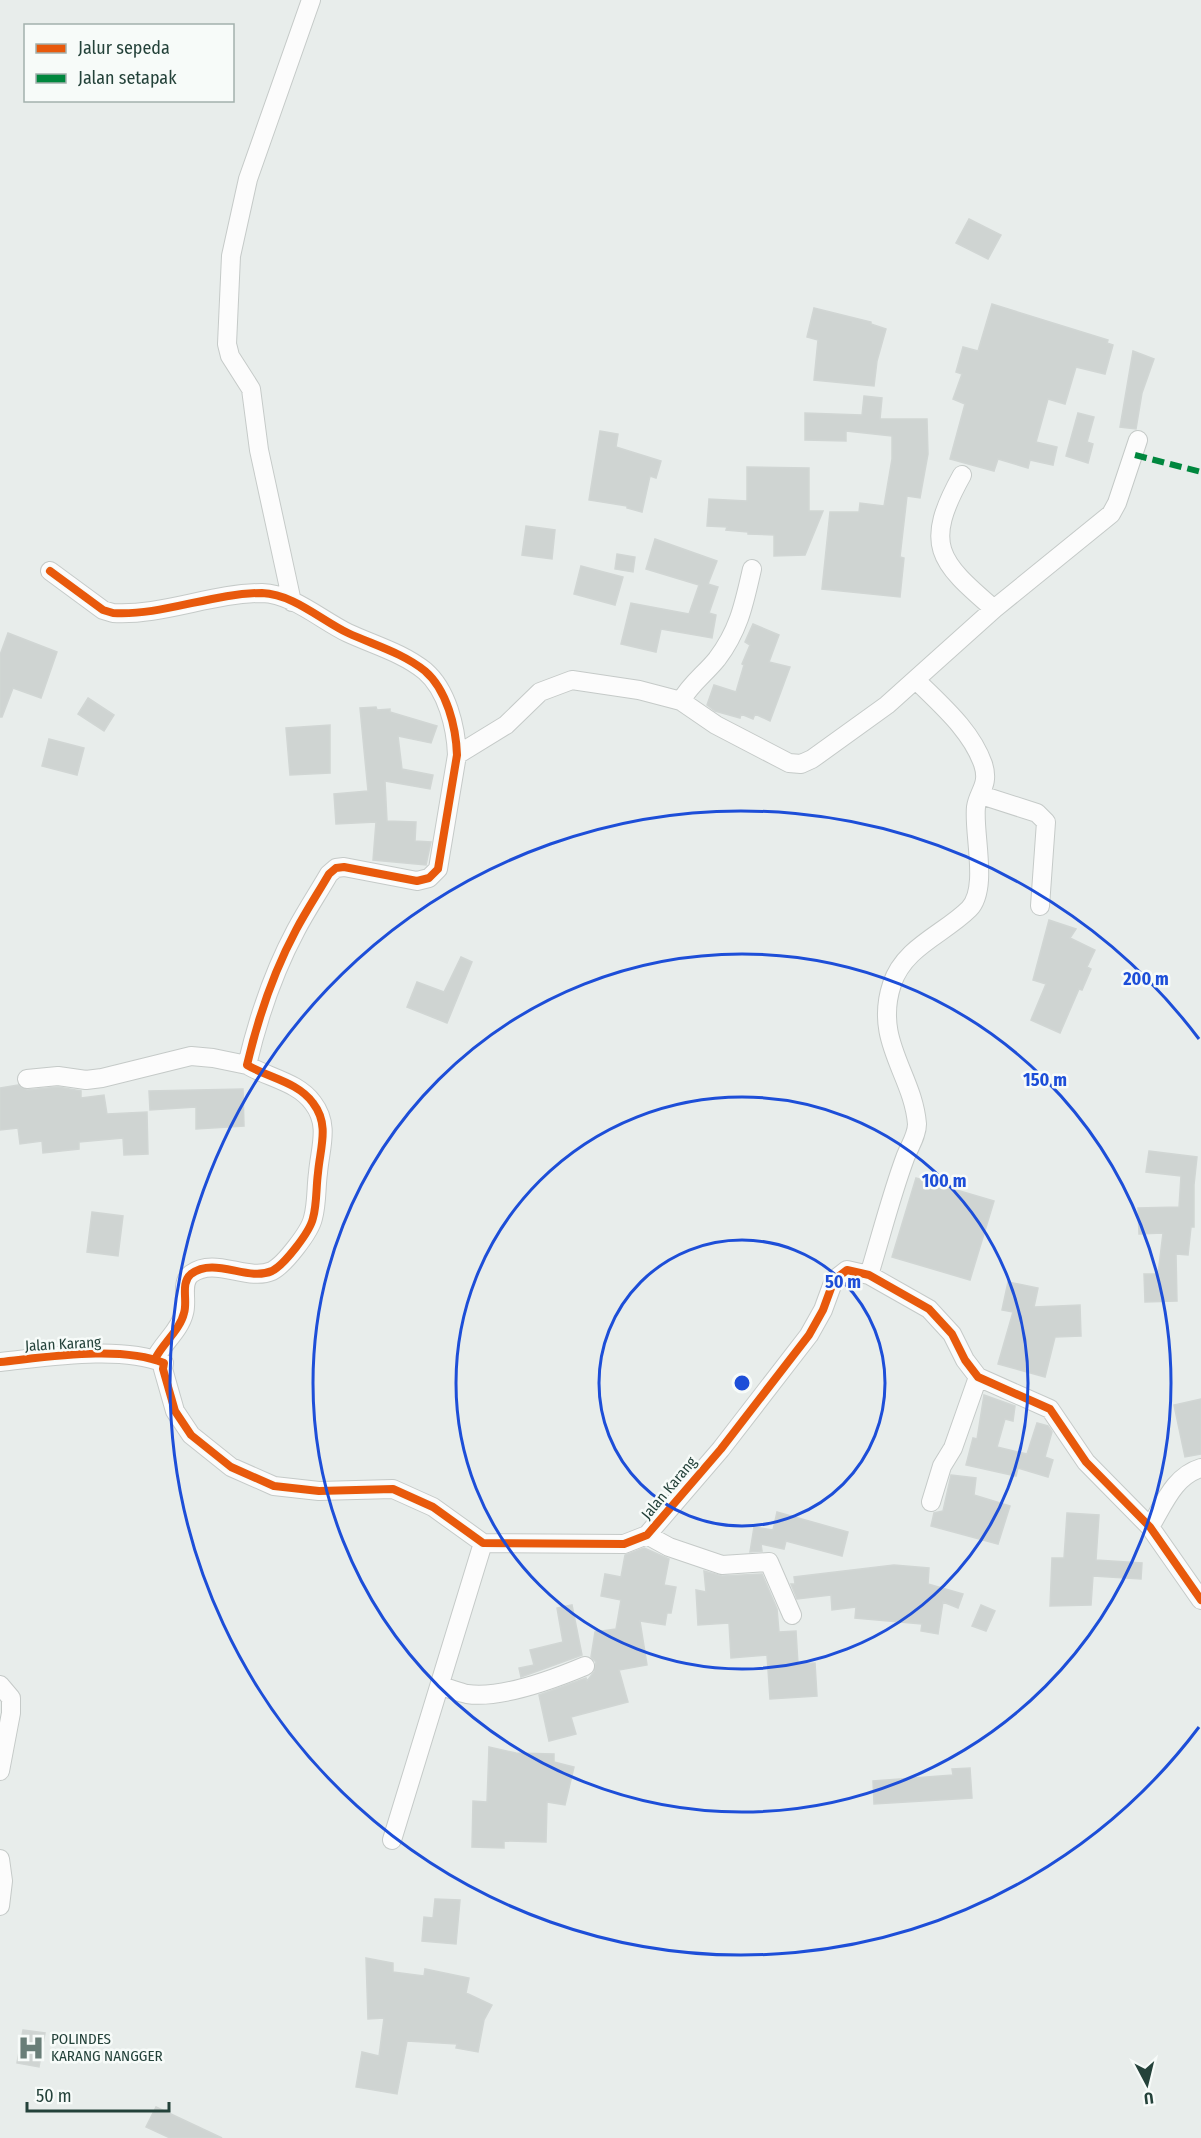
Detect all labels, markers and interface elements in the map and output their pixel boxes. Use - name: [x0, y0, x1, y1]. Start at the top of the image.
- legend: [24, 24, 234, 102]
- text: Jalur sepeda: [78, 37, 170, 59]
- text: Jalan setapak: [78, 67, 177, 89]
- text: 200 m: [1122, 968, 1169, 990]
- text: 150 m: [1023, 1069, 1067, 1091]
- text: 100 m: [922, 1170, 966, 1192]
- text: 50 m: [825, 1271, 861, 1293]
- street label: Jalan Karang: [24, 1333, 102, 1355]
- centre of rings: [732, 1373, 752, 1393]
- street label: Jalan Karang: [638, 1453, 700, 1523]
- place label: POLINDES KARANG NANGGER: [51, 2030, 163, 2065]
- hospital icon: POLINDES KARANG NANGGER: [16, 2033, 46, 2063]
- north arrow: [1117, 2054, 1177, 2114]
- scale bar: [27, 2075, 170, 2113]
- text: 50 m: [36, 2085, 72, 2107]
- text: U: [1143, 2088, 1155, 2108]

